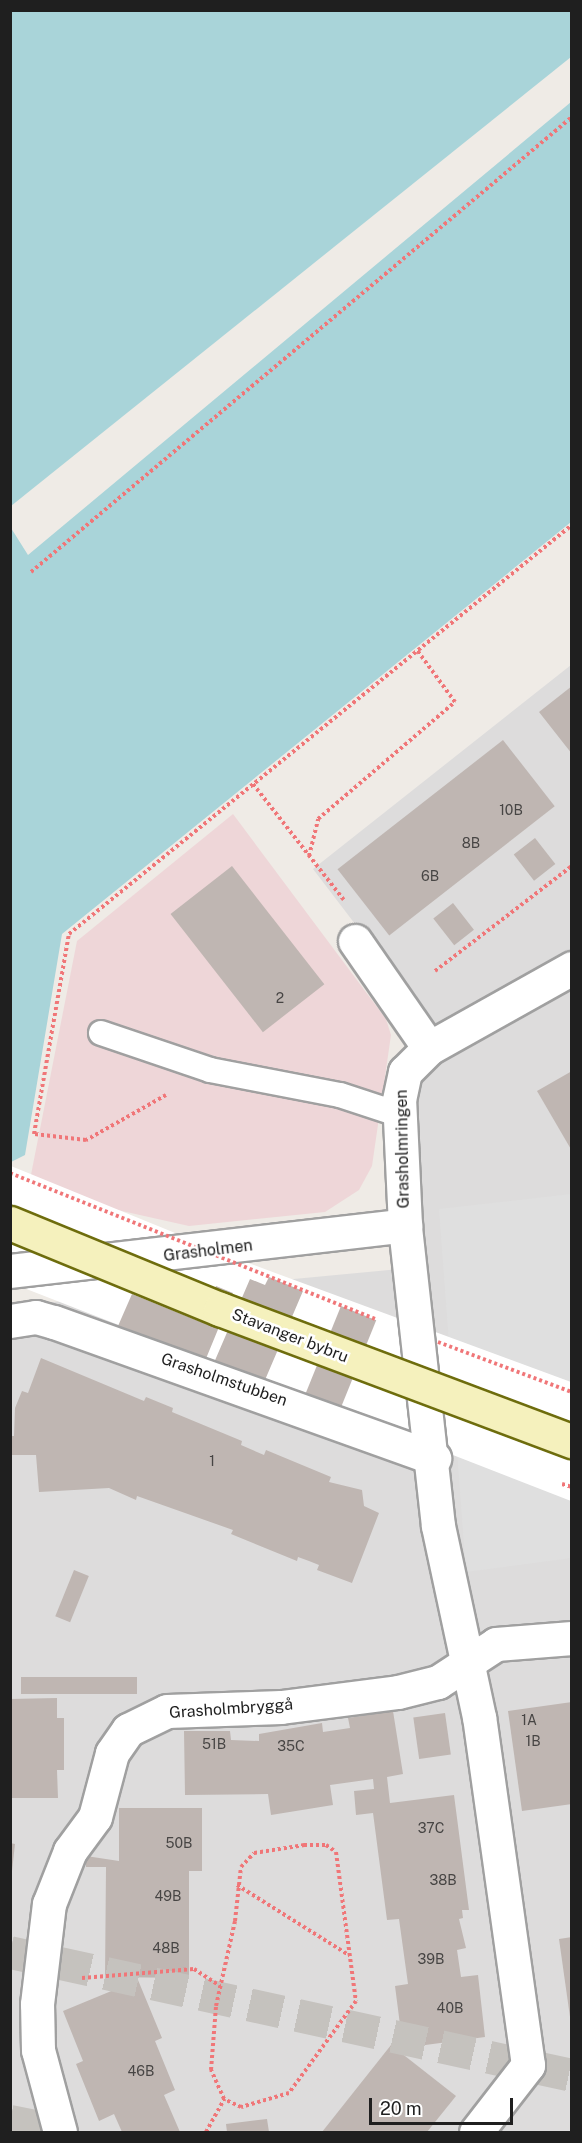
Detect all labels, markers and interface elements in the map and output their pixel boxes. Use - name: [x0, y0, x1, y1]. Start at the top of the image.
- house number: 10B: [499, 802, 523, 818]
- house number: 8B: [462, 835, 480, 851]
- house number: 6B: [421, 868, 439, 884]
- house number: 2: [276, 990, 284, 1006]
- street label: Grasholmringen: [392, 1089, 414, 1209]
- street label: Grasholmen: [162, 1236, 254, 1266]
- street label: Stavanger bybru: [229, 1305, 351, 1367]
- street label: Grasholmstubben: [158, 1349, 290, 1411]
- house number: 1: [209, 1453, 215, 1469]
- street label: Grasholmbryggå: [168, 1695, 294, 1723]
- house number: 1A: [521, 1712, 537, 1728]
- house number: 1B: [525, 1733, 541, 1749]
- house number: 51B: [202, 1736, 226, 1752]
- house number: 35C: [277, 1738, 305, 1754]
- house number: 37C: [418, 1820, 444, 1836]
- house number: 50B: [166, 1835, 192, 1851]
- house number: 38B: [429, 1872, 457, 1888]
- house number: 49B: [155, 1888, 181, 1904]
- house number: 48B: [152, 1940, 180, 1956]
- house number: 39B: [418, 1951, 444, 1967]
- house number: 40B: [437, 2000, 463, 2016]
- house number: 46B: [128, 2063, 154, 2079]
- scale bar: [372, 2086, 516, 2124]
- text: 20 m: [380, 2098, 422, 2119]

